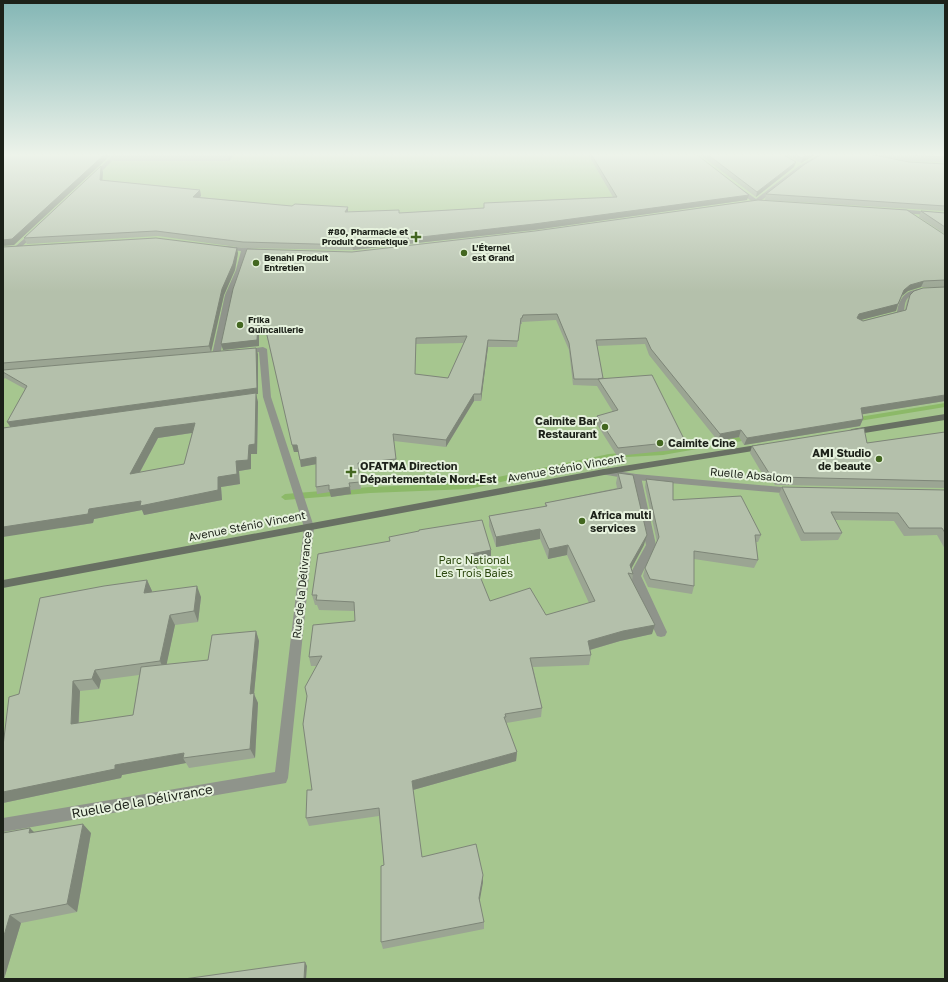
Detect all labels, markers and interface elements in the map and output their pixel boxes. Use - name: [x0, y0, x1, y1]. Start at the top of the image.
- place label: #80, Pharmacie et Produit Cosmetique: [322, 226, 409, 247]
- marker: #80, Pharmacie et Produit Cosmetique: [411, 232, 421, 242]
- place label: L'Éternel est Grand: [472, 242, 515, 263]
- marker: L'Éternel est Grand: [459, 248, 469, 258]
- place label: Benahi Produit Entretien: [264, 252, 329, 273]
- marker: Benahi Produit Entretien: [251, 258, 261, 268]
- place label: Frika Quincaillerie: [248, 314, 304, 335]
- marker: Frika Quincaillerie: [235, 320, 245, 330]
- place label: Caimite Bar Restaurant: [535, 414, 598, 440]
- marker: Caimite Bar Restaurant: [600, 422, 610, 432]
- place label: Caimite Cine: [668, 436, 736, 449]
- marker: Caimite Cine: [655, 438, 665, 448]
- place label: AMI Studio de beaute: [812, 446, 872, 472]
- street label: Avenue Sténio Vincent: [506, 451, 626, 484]
- marker: AMI Studio de beaute: [874, 454, 884, 464]
- place label: OFATMA Direction Départementale Nord-Est: [360, 459, 497, 485]
- street label: Ruelle Absalom: [709, 464, 793, 485]
- marker: OFATMA Direction Départementale Nord-Est: [345, 466, 357, 478]
- street label: Avenue Sténio Vincent: [187, 508, 306, 543]
- place label: Africa multi services: [590, 508, 651, 534]
- marker: Africa multi services: [577, 516, 587, 526]
- street label: Rue de la Délivrance: [289, 531, 314, 639]
- park label: Parc National Les Trois Baies: [435, 553, 513, 579]
- street label: Ruelle de la Délivrance: [70, 781, 214, 821]

